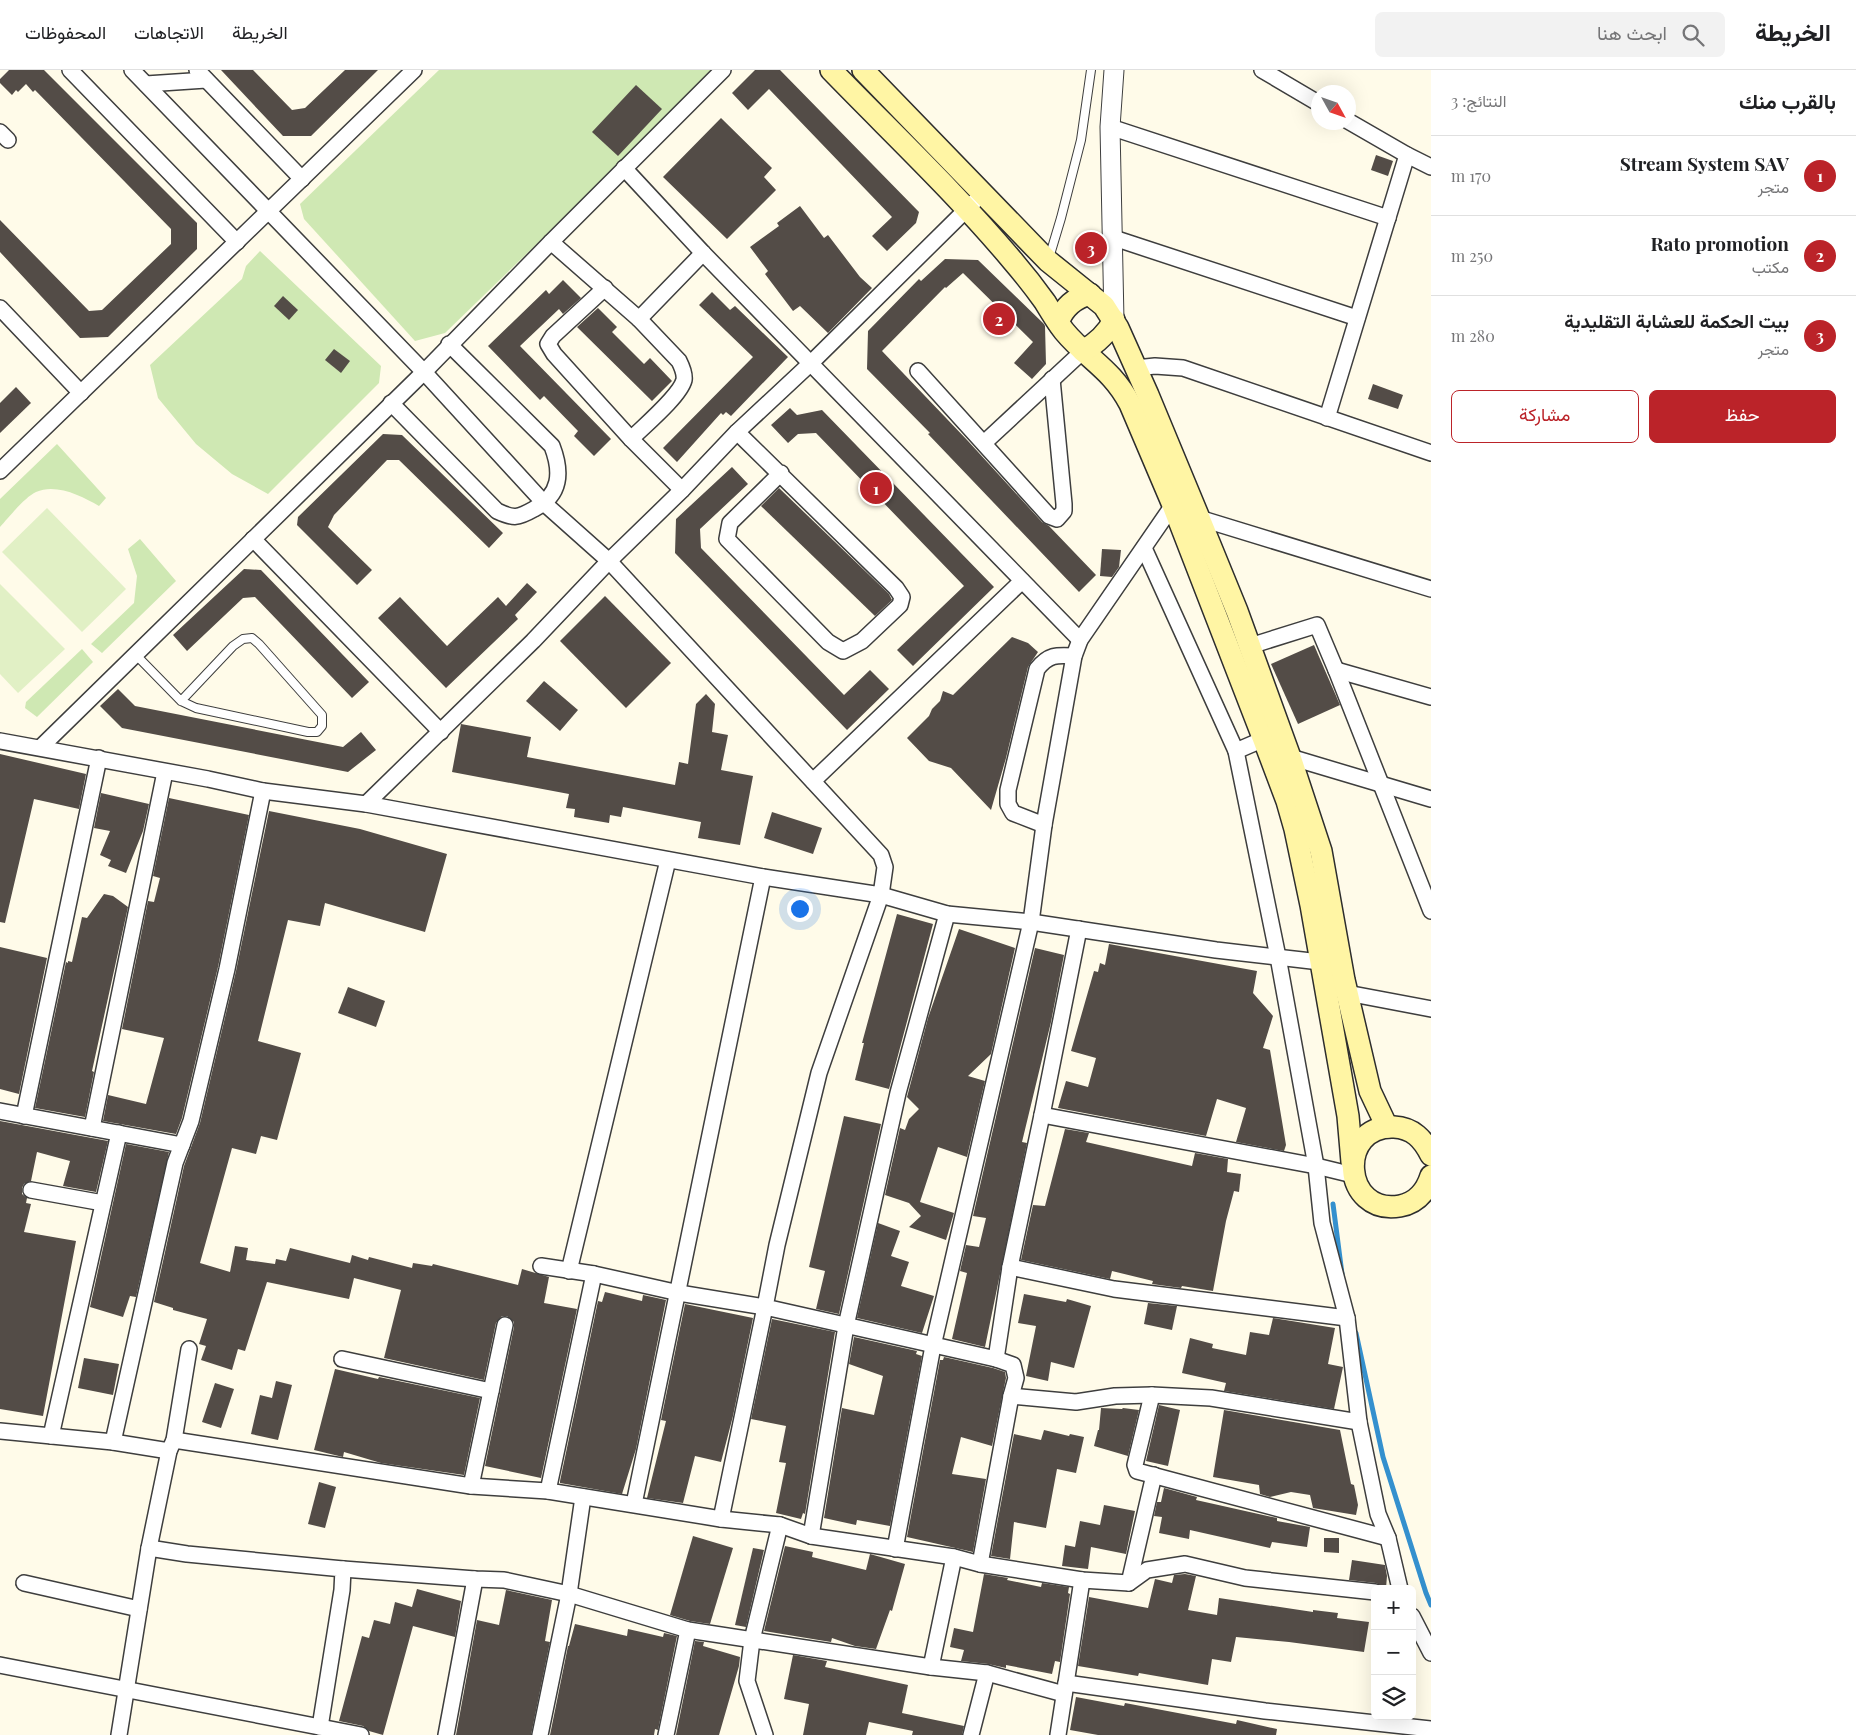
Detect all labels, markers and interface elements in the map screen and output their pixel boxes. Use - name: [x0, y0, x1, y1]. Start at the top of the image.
- search box: [1375, 12, 1725, 57]
- text: الخريطة: [1755, 15, 1831, 47]
- text: ابحث هنا: [1597, 19, 1667, 45]
- text: المحفوظات: [25, 20, 106, 44]
- text: الاتجاهات: [134, 20, 204, 44]
- text: الخريطة: [232, 20, 288, 44]
- icon: search: [1679, 21, 1707, 49]
- north arrow: [1311, 85, 1356, 130]
- text: بالقرب منك: [1739, 86, 1836, 114]
- text: النتائج: 3: [1451, 90, 1506, 111]
- text: Stream System SAV: [1620, 150, 1789, 176]
- text: 170 m: [1451, 165, 1491, 186]
- text: 1: [1817, 165, 1823, 186]
- text: متجر: [1758, 176, 1789, 197]
- pin: 3: [1075, 229, 1107, 267]
- text: Rato promotion: [1650, 230, 1789, 256]
- text: 250 m: [1451, 245, 1493, 266]
- text: 2: [1816, 245, 1824, 266]
- text: مكتب: [1752, 256, 1789, 277]
- pin: 2: [983, 300, 1015, 338]
- text: بيت الحكمة للعشابة التقليدية: [1564, 307, 1789, 333]
- text: 280 m: [1451, 325, 1495, 346]
- text: 3: [1816, 325, 1824, 346]
- text: متجر: [1758, 338, 1789, 359]
- button: مشاركة: [1451, 390, 1639, 443]
- button: حفظ: [1649, 390, 1836, 443]
- pin: 1: [860, 469, 892, 507]
- your location: [787, 896, 813, 922]
- map controls: [1371, 1585, 1416, 1720]
- button: +: [1371, 1585, 1416, 1630]
- button: −: [1371, 1630, 1416, 1675]
- button: layers: [1371, 1675, 1416, 1720]

